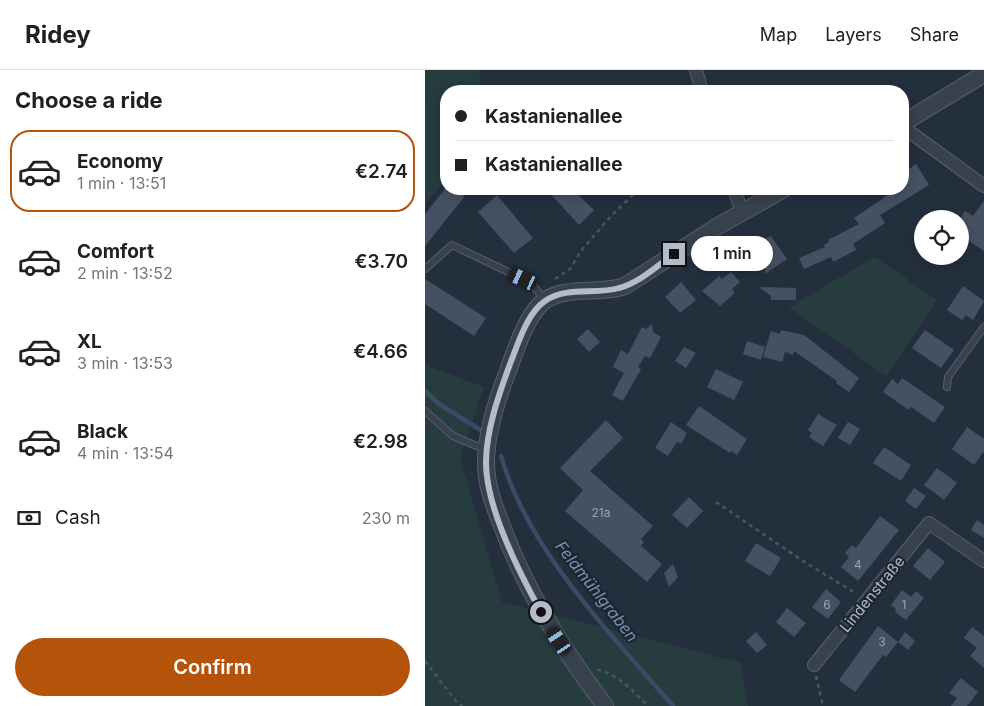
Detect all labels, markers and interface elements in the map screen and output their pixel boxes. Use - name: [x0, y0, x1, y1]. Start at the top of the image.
- text: Ridey: [25, 20, 91, 49]
- text: Map: [760, 24, 797, 45]
- text: Layers: [825, 24, 882, 45]
- text: Share: [910, 24, 959, 45]
- text: Choose a ride: [15, 87, 163, 113]
- text: Kastanienallee: [485, 105, 623, 128]
- icon: car: [17, 149, 62, 194]
- text: Economy: [77, 150, 163, 173]
- text: Kastanienallee: [485, 153, 623, 176]
- text: €2.74: [355, 160, 408, 183]
- text: 1 min · 13:51: [77, 173, 166, 193]
- map controls: [914, 210, 969, 265]
- button: locate: [914, 210, 969, 265]
- callout: 1 min: [691, 236, 774, 272]
- icon: car: [17, 239, 62, 284]
- text: Comfort: [77, 240, 154, 263]
- route end: [663, 243, 685, 265]
- text: 1 min: [712, 243, 752, 263]
- text: €3.70: [355, 250, 408, 273]
- text: 2 min · 13:52: [77, 263, 173, 283]
- car: [506, 266, 539, 292]
- icon: car: [17, 329, 62, 374]
- text: XL: [77, 330, 102, 353]
- text: €4.66: [353, 340, 408, 363]
- text: 3 min · 13:53: [77, 353, 173, 373]
- icon: car: [17, 419, 62, 464]
- text: Black: [77, 420, 128, 443]
- text: €2.98: [353, 430, 408, 453]
- text: 4 min · 13:54: [77, 443, 174, 463]
- icon: cash: [15, 504, 43, 532]
- house number: 21a: [592, 505, 610, 520]
- text: Cash: [55, 506, 101, 529]
- text: 230 m: [362, 508, 410, 528]
- water label: Feldmühlgraben: [551, 537, 643, 645]
- street label: Lindenstraße: [835, 552, 909, 636]
- house number: 4: [854, 557, 862, 572]
- house number: 6: [823, 597, 831, 612]
- house number: 1: [902, 597, 906, 612]
- route start: [530, 601, 552, 623]
- car: [544, 624, 573, 658]
- house number: 3: [878, 634, 886, 649]
- button: Confirm: [15, 638, 410, 696]

